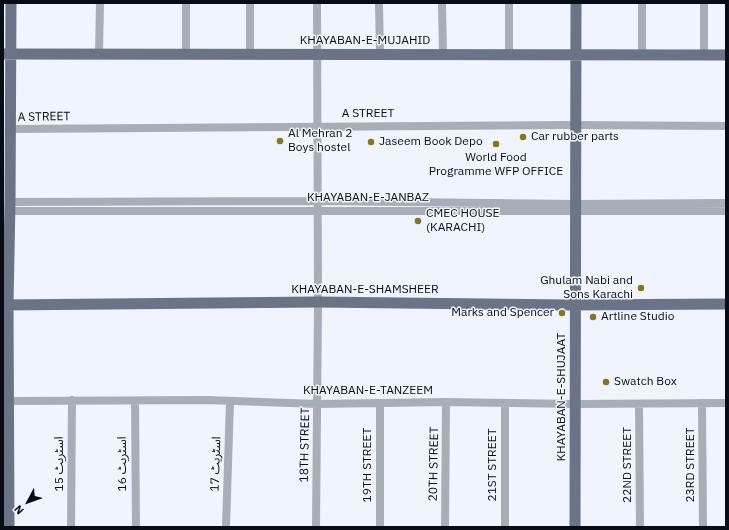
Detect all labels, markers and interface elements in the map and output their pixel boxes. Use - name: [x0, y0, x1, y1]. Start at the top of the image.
- street label: KHAYABAN-E-MUJAHID: [300, 34, 430, 48]
- street label: A STREET: [342, 107, 394, 121]
- street label: A STREET: [18, 109, 70, 125]
- place label: Al Mehran 2 Boys hostel: [288, 127, 353, 155]
- place label: Car rubber parts: [531, 130, 619, 144]
- marker: Car rubber parts: [518, 132, 528, 142]
- place label: Jaseem Book Depo: [379, 135, 483, 149]
- marker: Al Mehran 2 Boys hostel: [275, 136, 285, 146]
- marker: Jaseem Book Depo: [366, 137, 376, 147]
- marker: World Food Programme WFP OFFICE: [491, 139, 501, 149]
- place label: World Food Programme WFP OFFICE: [429, 151, 563, 179]
- street label: KHAYABAN-E-JANBAZ: [307, 191, 429, 205]
- place label: CMEC HOUSE (KARACHI): [426, 207, 500, 235]
- marker: CMEC HOUSE (KARACHI): [413, 216, 423, 226]
- place label: Ghulam Nabi and Sons Karachi: [540, 274, 633, 302]
- street label: KHAYABAN-E-SHAMSHEER: [291, 283, 439, 297]
- marker: Ghulam Nabi and Sons Karachi: [636, 283, 646, 293]
- place label: Marks and Spencer: [451, 306, 554, 320]
- marker: Marks and Spencer: [557, 308, 567, 318]
- place label: Artline Studio: [601, 310, 675, 324]
- marker: Artline Studio: [588, 312, 598, 322]
- street label: KHAYABAN-E-SHUJAAT: [555, 333, 569, 461]
- place label: Swatch Box: [614, 375, 677, 389]
- marker: Swatch Box: [601, 377, 611, 387]
- street label: KHAYABAN-E-TANZEEM: [303, 384, 433, 398]
- street label: 18TH STREET: [297, 407, 313, 483]
- street label: 20TH STREET: [426, 426, 442, 502]
- street label: 22ND STREET: [621, 427, 635, 503]
- street label: 23RD STREET: [684, 427, 698, 503]
- street label: 19TH STREET: [361, 428, 375, 502]
- street label: 21ST STREET: [486, 428, 500, 502]
- street label: اسٹریٹ 15: [53, 436, 67, 492]
- street label: اسٹریٹ 16: [116, 436, 130, 492]
- street label: اسٹریٹ 17: [208, 436, 224, 492]
- north arrow: [8, 482, 48, 522]
- text: N: [11, 502, 27, 517]

